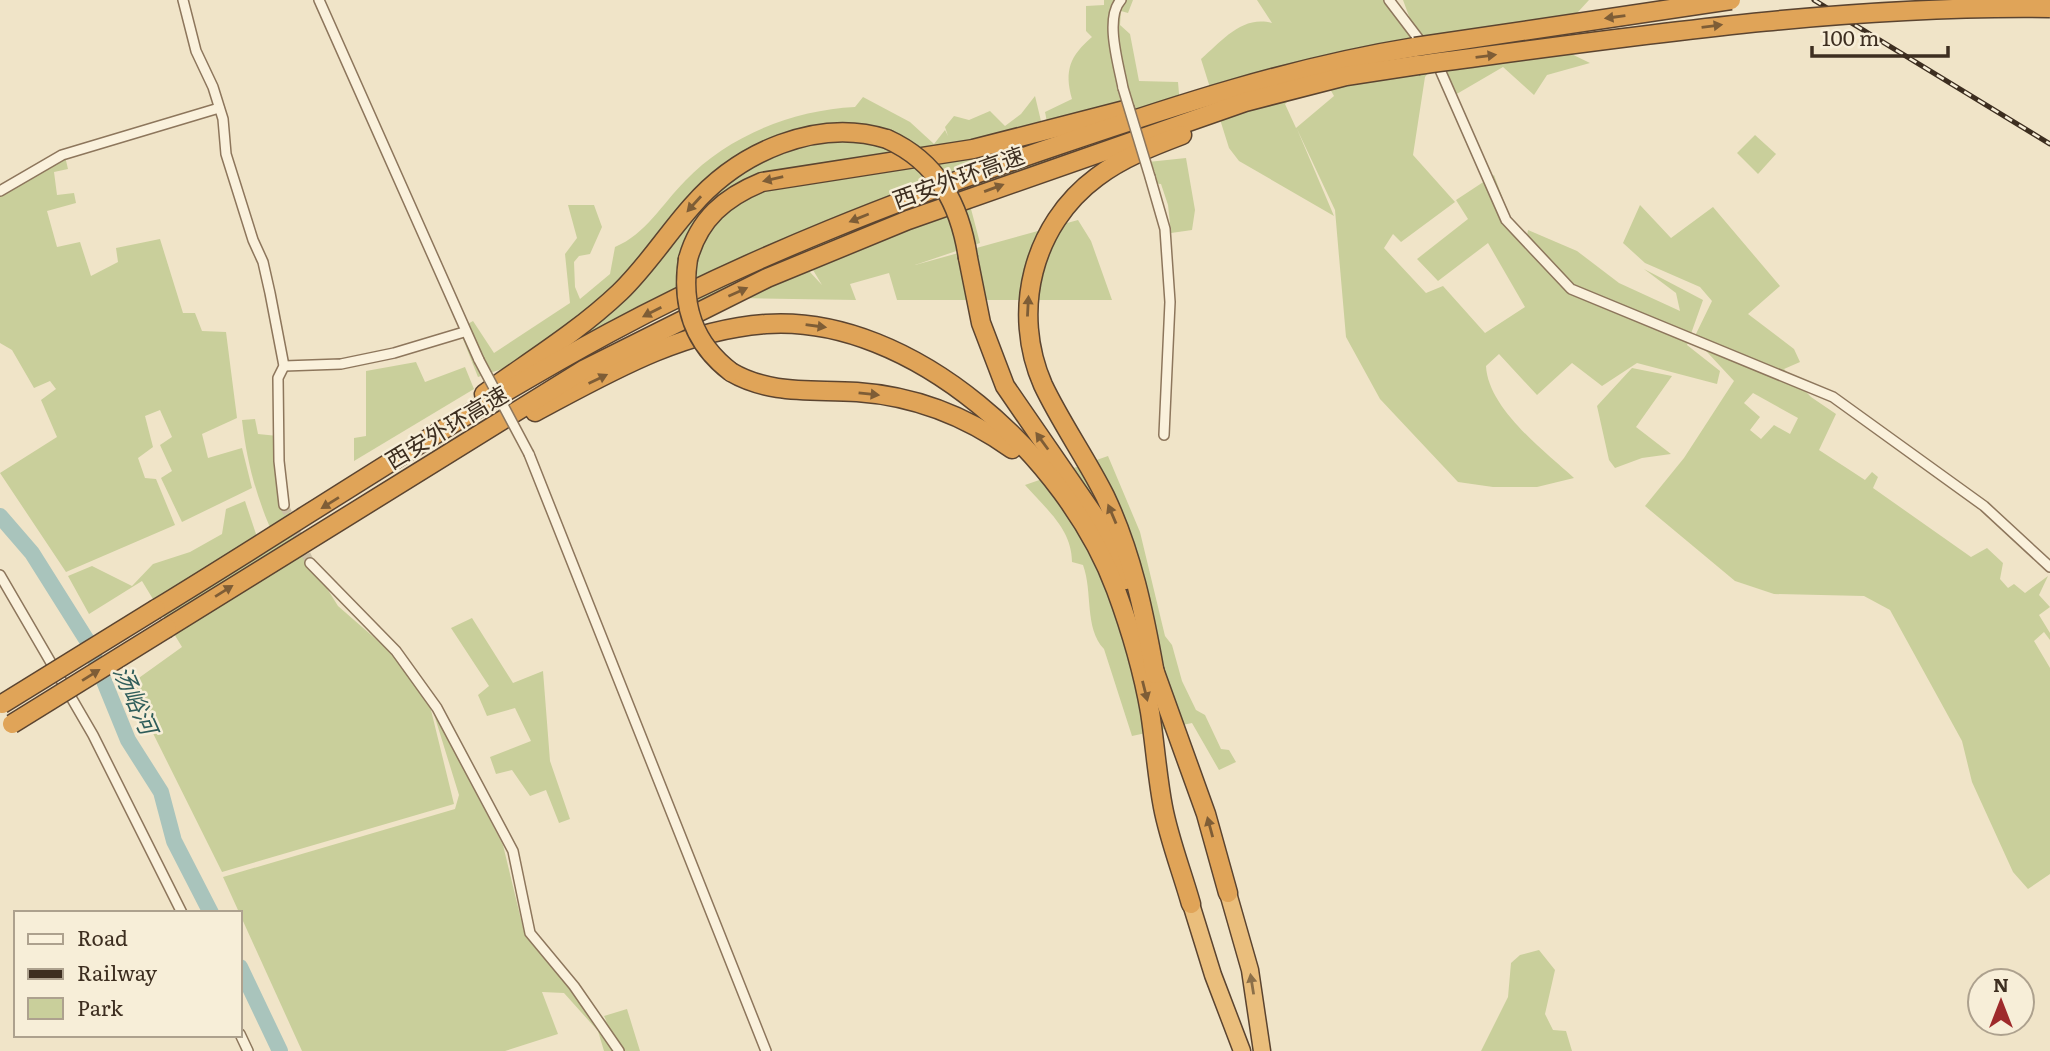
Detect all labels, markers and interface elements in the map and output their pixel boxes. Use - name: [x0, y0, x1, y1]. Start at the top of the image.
- one-way arrow: [1604, 12, 1626, 23]
- scale bar: [1812, 14, 1948, 58]
- one-way arrow: [1701, 20, 1723, 31]
- text: 100 m: [1822, 21, 1879, 52]
- one-way arrow: [1475, 50, 1497, 61]
- street label: 西安外环高速: [887, 136, 1029, 216]
- one-way arrow: [762, 174, 784, 185]
- one-way arrow: [984, 182, 1005, 193]
- one-way arrow: [687, 195, 703, 212]
- one-way arrow: [848, 213, 869, 224]
- one-way arrow: [728, 286, 748, 298]
- one-way arrow: [1022, 295, 1033, 317]
- one-way arrow: [641, 305, 661, 317]
- one-way arrow: [805, 321, 827, 332]
- one-way arrow: [588, 373, 608, 384]
- street label: 西安外环高速: [378, 376, 514, 476]
- one-way arrow: [858, 388, 880, 399]
- one-way arrow: [1036, 432, 1050, 450]
- one-way arrow: [320, 496, 339, 509]
- one-way arrow: [1106, 503, 1117, 524]
- one-way arrow: [215, 585, 234, 597]
- water label: 汤峪河: [106, 659, 169, 743]
- one-way arrow: [82, 669, 101, 681]
- one-way arrow: [1140, 681, 1151, 703]
- one-way arrow: [1204, 816, 1215, 838]
- legend: [14, 911, 242, 1037]
- text: Road: [77, 921, 128, 952]
- text: Railway: [77, 956, 158, 987]
- north arrow: [1966, 967, 2036, 1037]
- text: N: [1993, 970, 2009, 998]
- one-way arrow: [1246, 972, 1257, 994]
- text: Park: [77, 991, 123, 1022]

